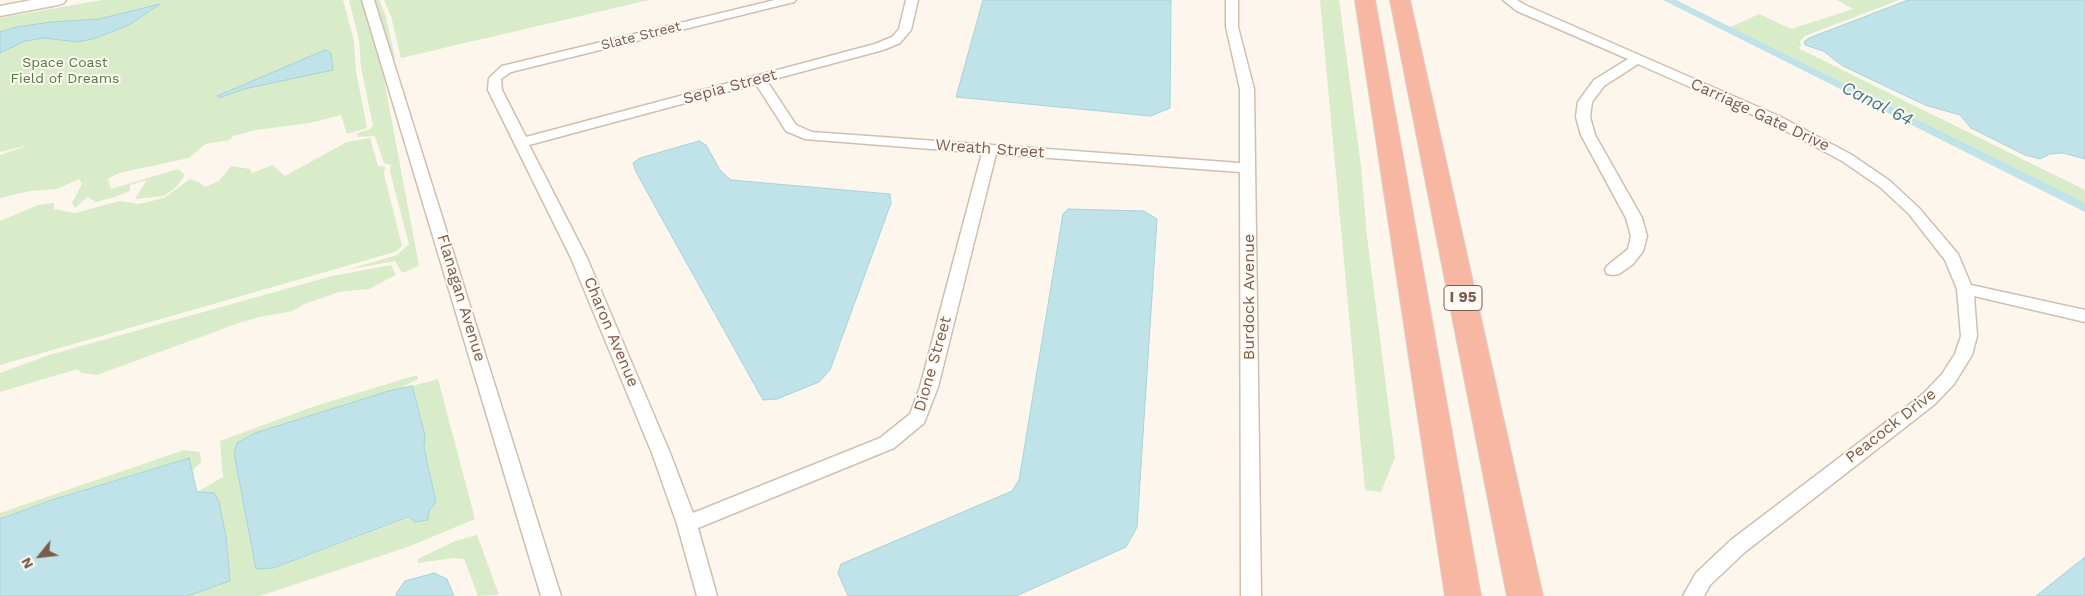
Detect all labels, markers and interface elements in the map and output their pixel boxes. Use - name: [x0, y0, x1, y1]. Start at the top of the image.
- street label: Slate Street: [599, 18, 683, 54]
- park label: Space Coast Field of Dreams: [11, 55, 119, 88]
- street label: Sepia Street: [681, 65, 779, 109]
- street label: Carriage Gate Drive: [1687, 74, 1833, 156]
- water label: Canal 64: [1838, 77, 1916, 131]
- street label: Wreath Street: [935, 136, 1045, 162]
- street label: Flanagan Avenue: [432, 232, 490, 364]
- street label: Burdock Avenue: [1239, 234, 1259, 360]
- street label: Charon Avenue: [579, 274, 643, 390]
- road number: I 95: [1444, 286, 1482, 310]
- street label: Dione Street: [910, 314, 956, 414]
- street label: Peacock Drive: [1842, 385, 1940, 467]
- north arrow: [15, 531, 65, 581]
- text: N: [17, 555, 36, 572]

